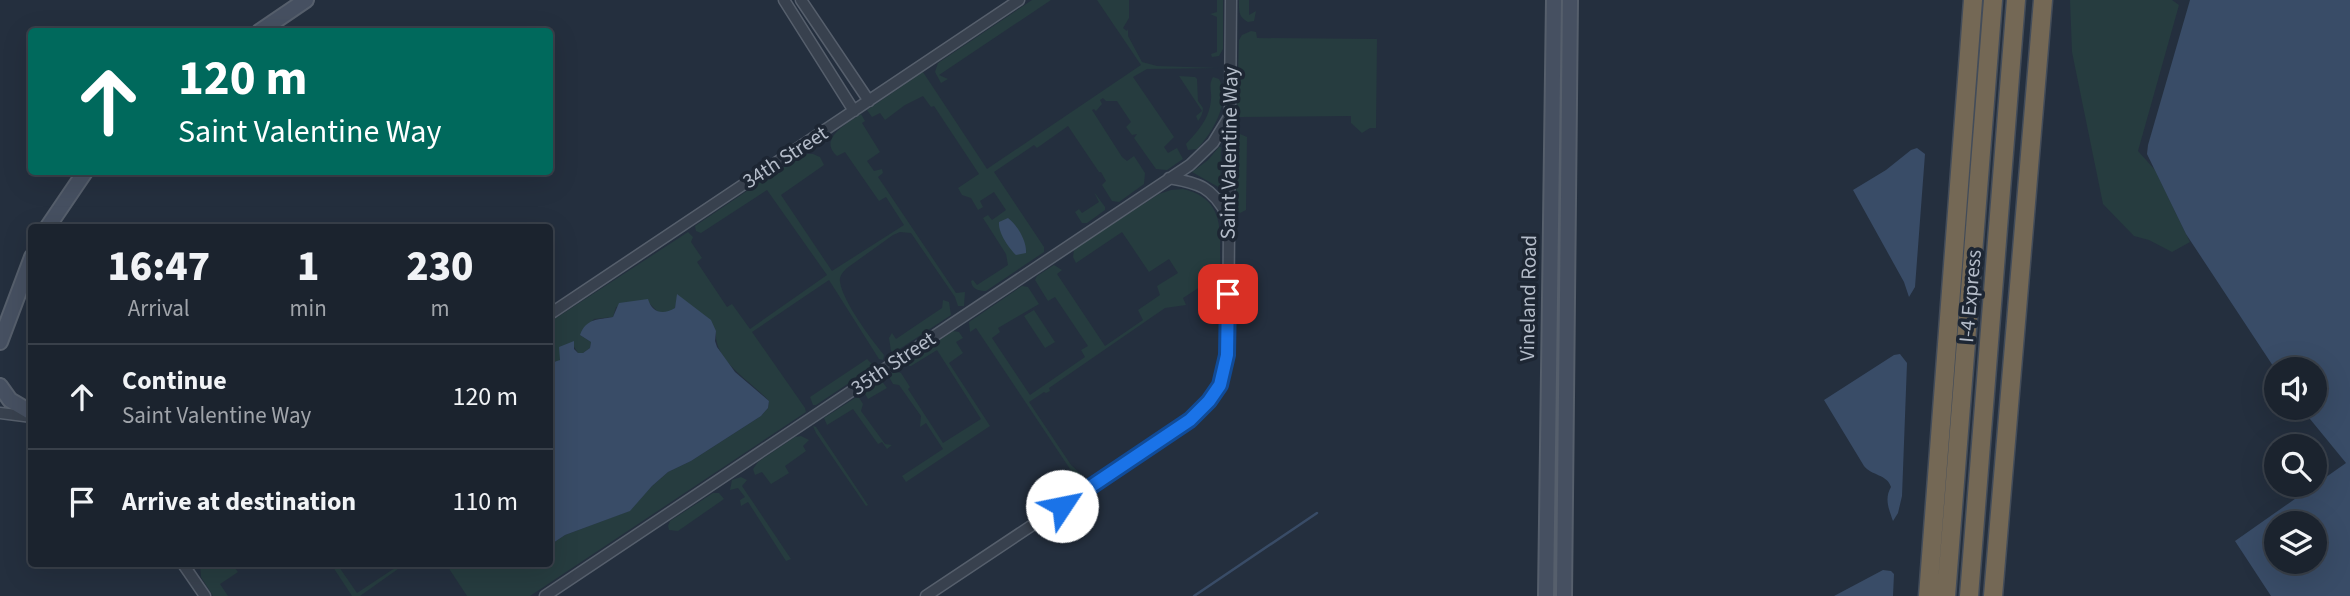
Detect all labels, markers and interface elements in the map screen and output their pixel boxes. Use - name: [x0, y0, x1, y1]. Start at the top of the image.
- text: 120 m: [178, 44, 307, 114]
- icon: ahead: [63, 56, 154, 147]
- street label: Saint Valentine Way: [1212, 66, 1246, 240]
- text: Saint Valentine Way: [178, 109, 441, 155]
- street label: 34th Street: [736, 118, 834, 196]
- street label: Vineland Road: [1512, 235, 1544, 361]
- text: 16:47: [107, 237, 210, 297]
- text: 1: [297, 237, 319, 297]
- text: 230: [406, 237, 474, 297]
- street label: I-4 Express: [1951, 248, 1989, 344]
- pin: [1198, 264, 1258, 324]
- icon: arrive: [1209, 275, 1247, 313]
- text: Arrival: [128, 292, 190, 325]
- text: min: [290, 292, 327, 325]
- text: m: [430, 292, 449, 325]
- street label: 35th Street: [845, 324, 941, 402]
- map controls: [2264, 357, 2327, 574]
- button: sound: [2264, 357, 2327, 420]
- text: Continue: [122, 362, 227, 399]
- icon: ahead: [63, 378, 101, 416]
- text: 120 m: [452, 378, 518, 415]
- text: Saint Valentine Way: [122, 399, 311, 432]
- button: search: [2264, 434, 2327, 497]
- position arrow: [1025, 469, 1099, 543]
- icon: arrive: [63, 483, 101, 521]
- text: Arrive at destination: [122, 483, 356, 520]
- text: 110 m: [452, 483, 518, 520]
- button: layers: [2264, 511, 2327, 574]

